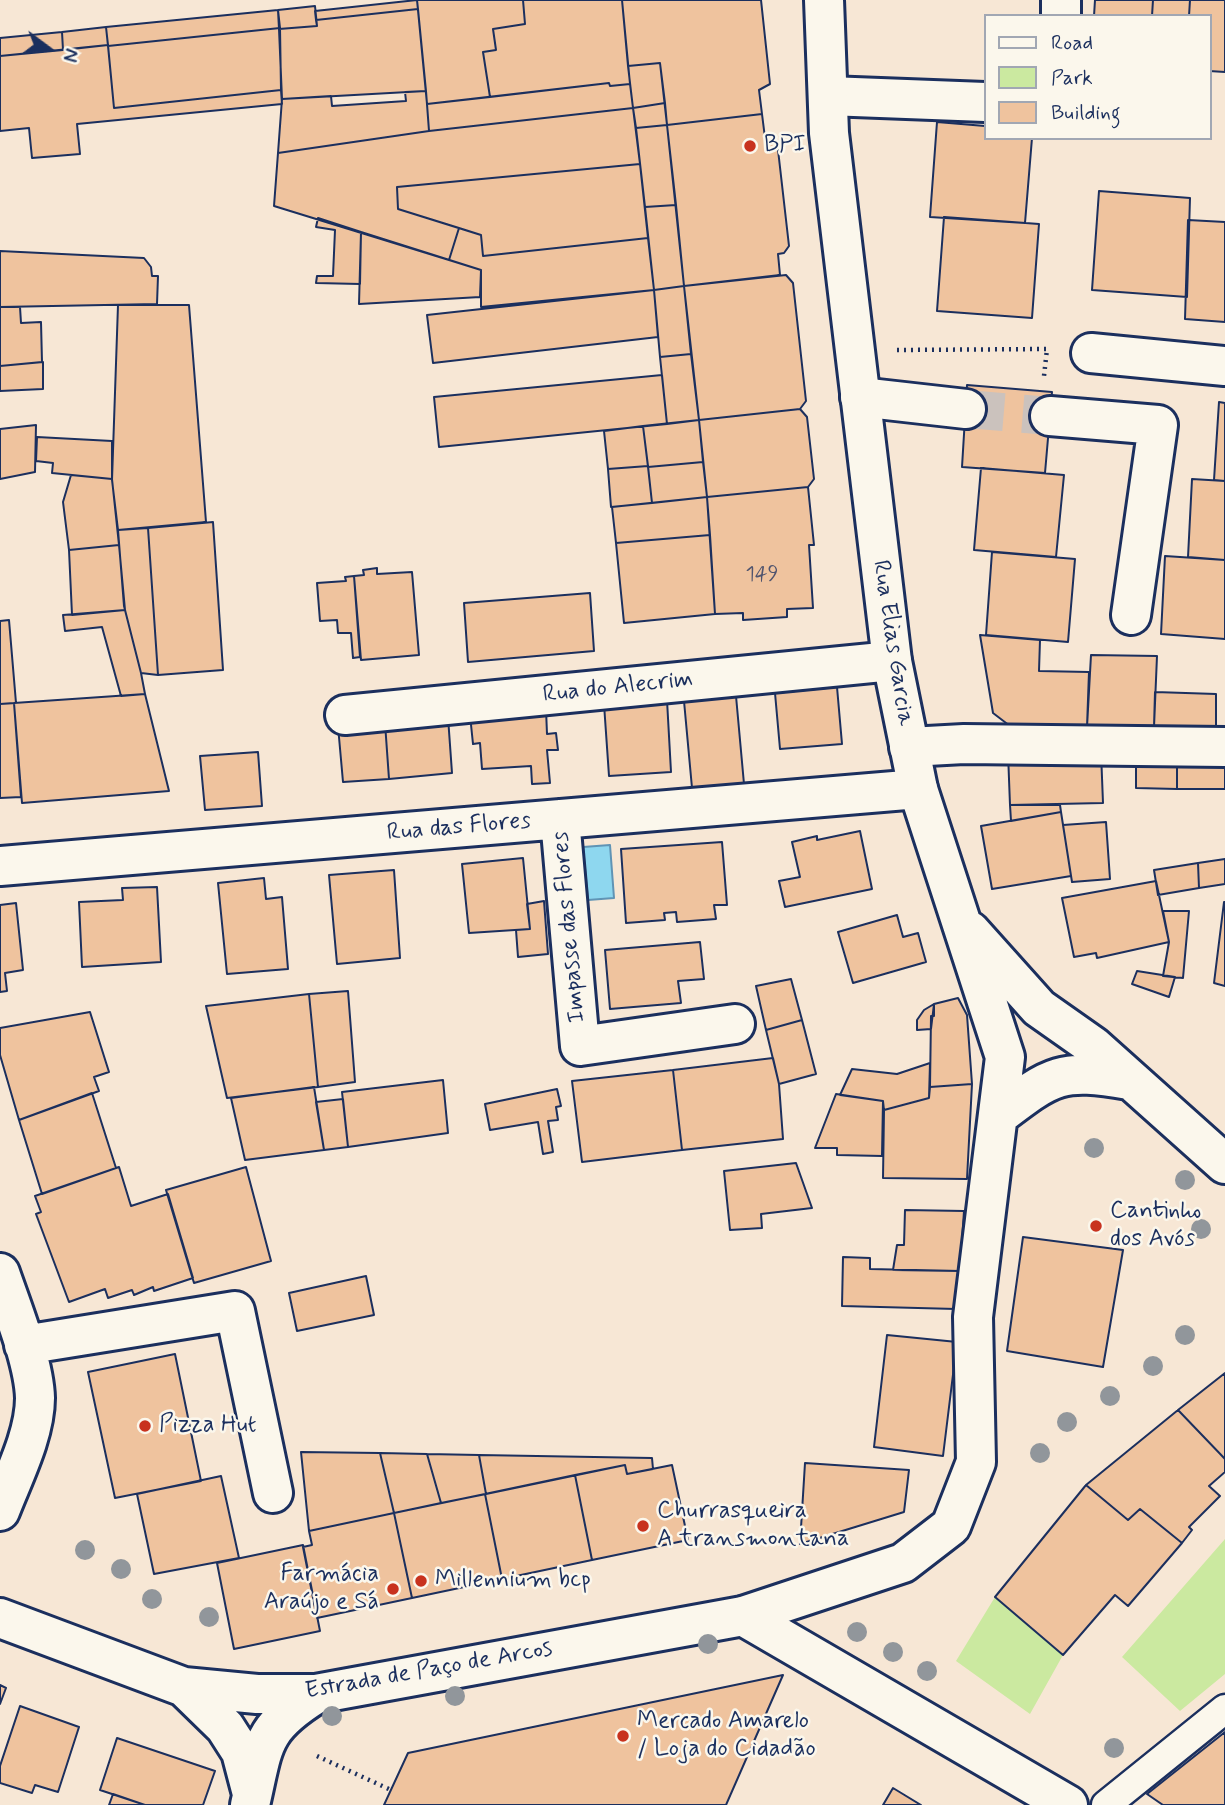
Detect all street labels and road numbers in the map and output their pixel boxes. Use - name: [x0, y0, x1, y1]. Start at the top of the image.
- street label: Rua Elias Garcia: [865, 558, 919, 728]
- street label: Rua do Alecrim: [541, 666, 695, 710]
- street label: Rua das Flores: [386, 807, 532, 849]
- street label: Impasse das Flores: [547, 830, 593, 1024]
- street label: Estrada de Paço de Arcos: [303, 1635, 555, 1707]

